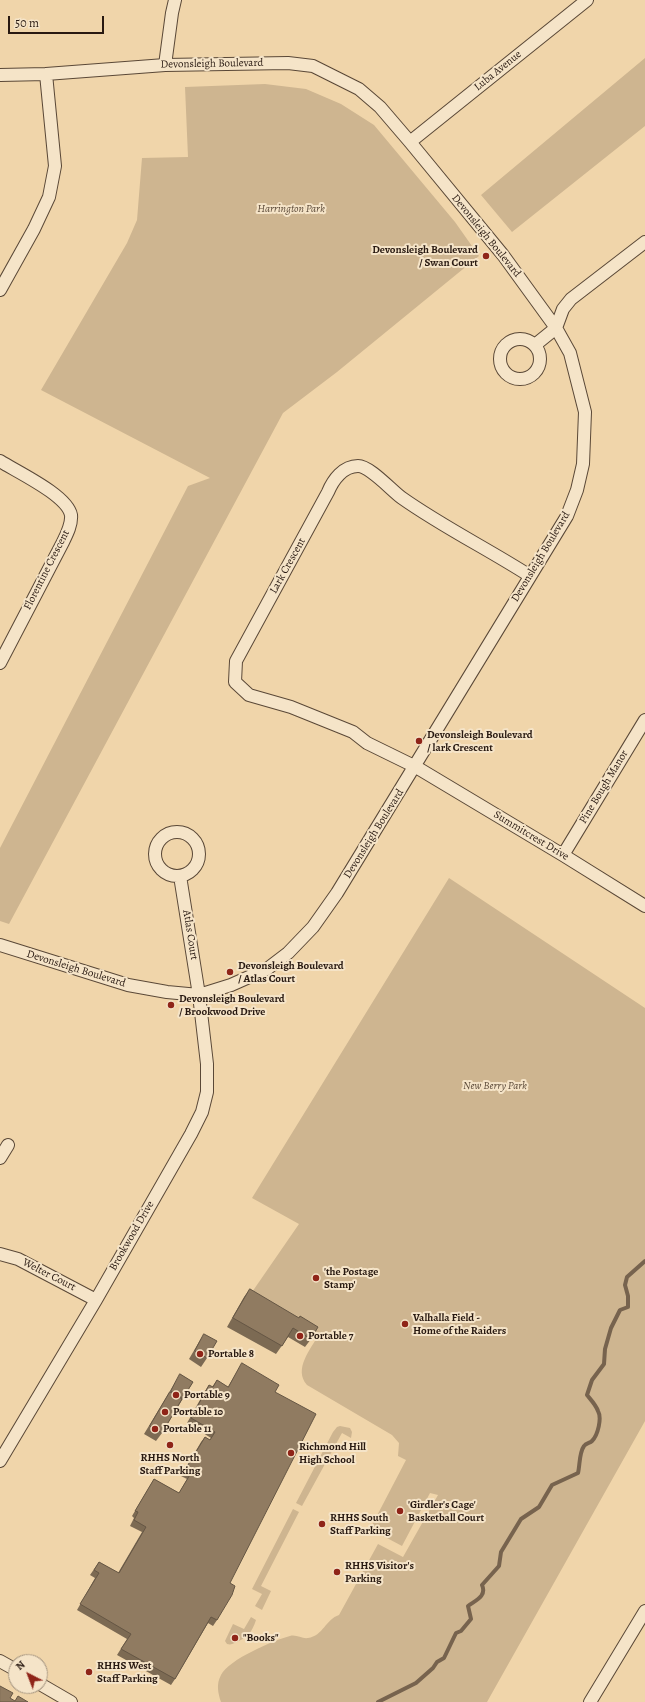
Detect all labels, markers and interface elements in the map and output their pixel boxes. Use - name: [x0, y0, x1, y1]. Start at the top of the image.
- scale bar: [10, 8, 106, 34]
- text: 50 m: [15, 15, 39, 31]
- street label: Luba Avenue: [472, 48, 524, 94]
- street label: Devonsleigh Boulevard: [160, 57, 264, 71]
- street label: Devonsleigh Boulevard: [448, 192, 524, 280]
- park label: Harrington Park: [257, 202, 325, 216]
- place label: Devonsleigh Boulevard / Swan Court: [372, 243, 478, 269]
- marker: Devonsleigh Boulevard / Swan Court: [481, 251, 491, 261]
- street label: Devonsleigh Boulevard: [509, 509, 573, 605]
- street label: Florentine Crescent: [21, 528, 73, 612]
- street label: Lark Crescent: [267, 536, 309, 596]
- place label: Devonsleigh Boulevard / lark Crescent: [427, 728, 533, 754]
- marker: Devonsleigh Boulevard / lark Crescent: [414, 736, 424, 746]
- street label: Pine Bough Manor: [577, 748, 631, 826]
- street label: Devonsleigh Boulevard: [341, 787, 407, 881]
- street label: Summitcrest Drive: [491, 808, 571, 864]
- street label: Atlas Court: [180, 909, 200, 961]
- street label: Devonsleigh Boulevard: [25, 948, 127, 990]
- place label: Devonsleigh Boulevard / Atlas Court: [238, 959, 344, 985]
- marker: Devonsleigh Boulevard / Atlas Court: [225, 967, 235, 977]
- place label: Devonsleigh Boulevard / Brookwood Drive: [179, 992, 285, 1018]
- marker: Devonsleigh Boulevard / Brookwood Drive: [166, 1000, 176, 1010]
- park label: New Berry Park: [463, 1079, 527, 1093]
- street label: Brookwood Drive: [107, 1199, 157, 1273]
- street label: Welter Court: [20, 1256, 78, 1294]
- place label: 'the Postage Stamp': [324, 1265, 378, 1291]
- marker: 'the Postage Stamp': [311, 1273, 321, 1283]
- place label: Valhalla Field - Home of the Raiders: [413, 1311, 506, 1337]
- marker: Valhalla Field - Home of the Raiders: [400, 1319, 410, 1329]
- place label: Portable 7: [308, 1329, 353, 1343]
- marker: Portable 7: [295, 1331, 305, 1341]
- place label: Portable 8: [208, 1347, 254, 1361]
- marker: Portable 8: [195, 1349, 205, 1359]
- place label: Portable 9: [184, 1388, 230, 1402]
- marker: Portable 9: [171, 1390, 181, 1400]
- place label: Portable 10: [173, 1405, 223, 1419]
- marker: Portable 10: [160, 1407, 170, 1417]
- place label: Portable 11: [163, 1422, 212, 1436]
- marker: Portable 11: [150, 1424, 160, 1434]
- marker: RHHS North Staff Parking: [165, 1440, 175, 1450]
- place label: Richmond Hill High School: [299, 1440, 366, 1466]
- marker: Richmond Hill High School: [286, 1448, 296, 1458]
- place label: RHHS North Staff Parking: [140, 1451, 200, 1477]
- place label: 'Girdler's Cage' Basketball Court: [408, 1498, 484, 1524]
- marker: 'Girdler's Cage' Basketball Court: [395, 1506, 405, 1516]
- place label: RHHS South Staff Parking: [330, 1511, 391, 1537]
- marker: RHHS South Staff Parking: [317, 1519, 327, 1529]
- place label: RHHS Visitor's Parking: [345, 1559, 414, 1585]
- marker: RHHS Visitor's Parking: [332, 1567, 342, 1577]
- place label: "Books": [243, 1631, 278, 1645]
- marker: "Books": [230, 1633, 240, 1643]
- north arrow: [8, 1654, 48, 1694]
- text: N: [12, 1657, 28, 1674]
- place label: RHHS West Staff Parking: [97, 1659, 158, 1685]
- marker: RHHS West Staff Parking: [84, 1667, 94, 1677]

